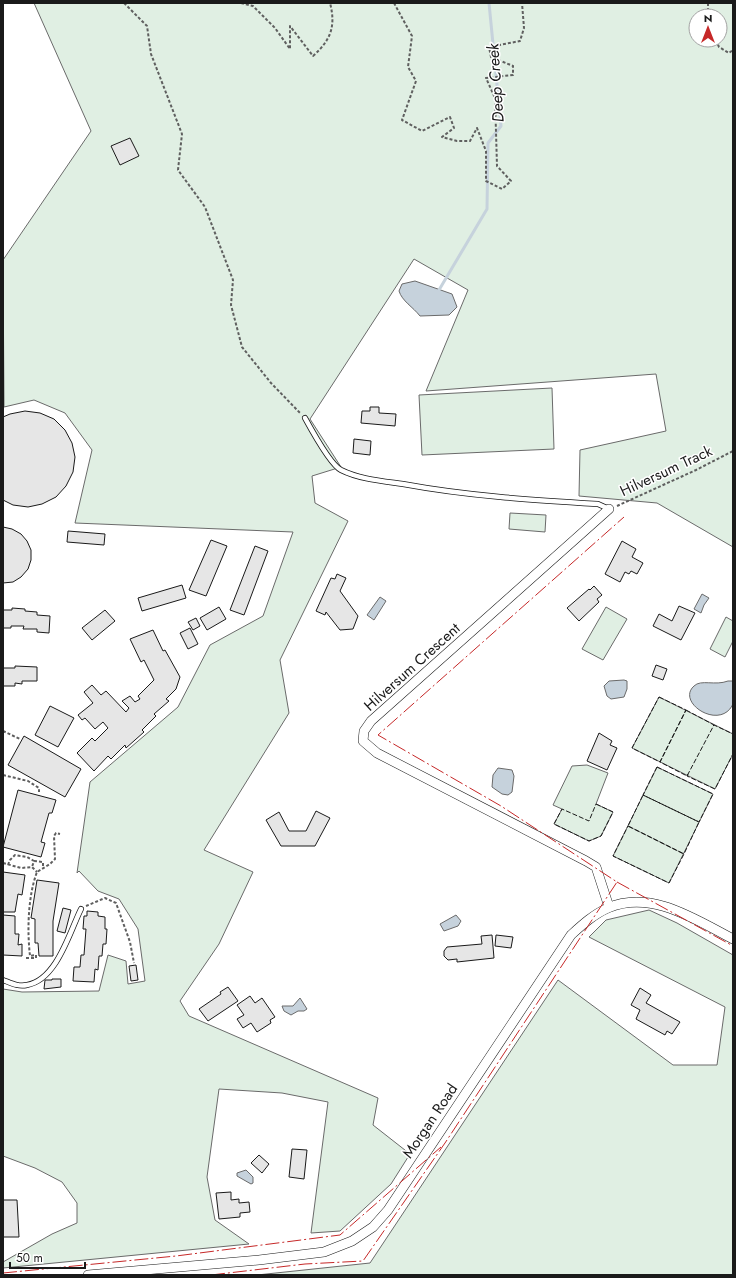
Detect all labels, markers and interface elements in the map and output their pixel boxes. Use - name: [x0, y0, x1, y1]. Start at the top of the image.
- north arrow: [688, 8, 728, 48]
- text: N: [704, 10, 712, 26]
- water label: Deep Creek: [481, 42, 510, 123]
- street label: Hilversum Track: [616, 440, 716, 502]
- street label: Hilversum Crescent: [359, 617, 465, 716]
- street label: Morgan Road: [397, 1079, 463, 1163]
- scale bar: [10, 1244, 85, 1270]
- text: 50 m: [16, 1249, 43, 1267]

